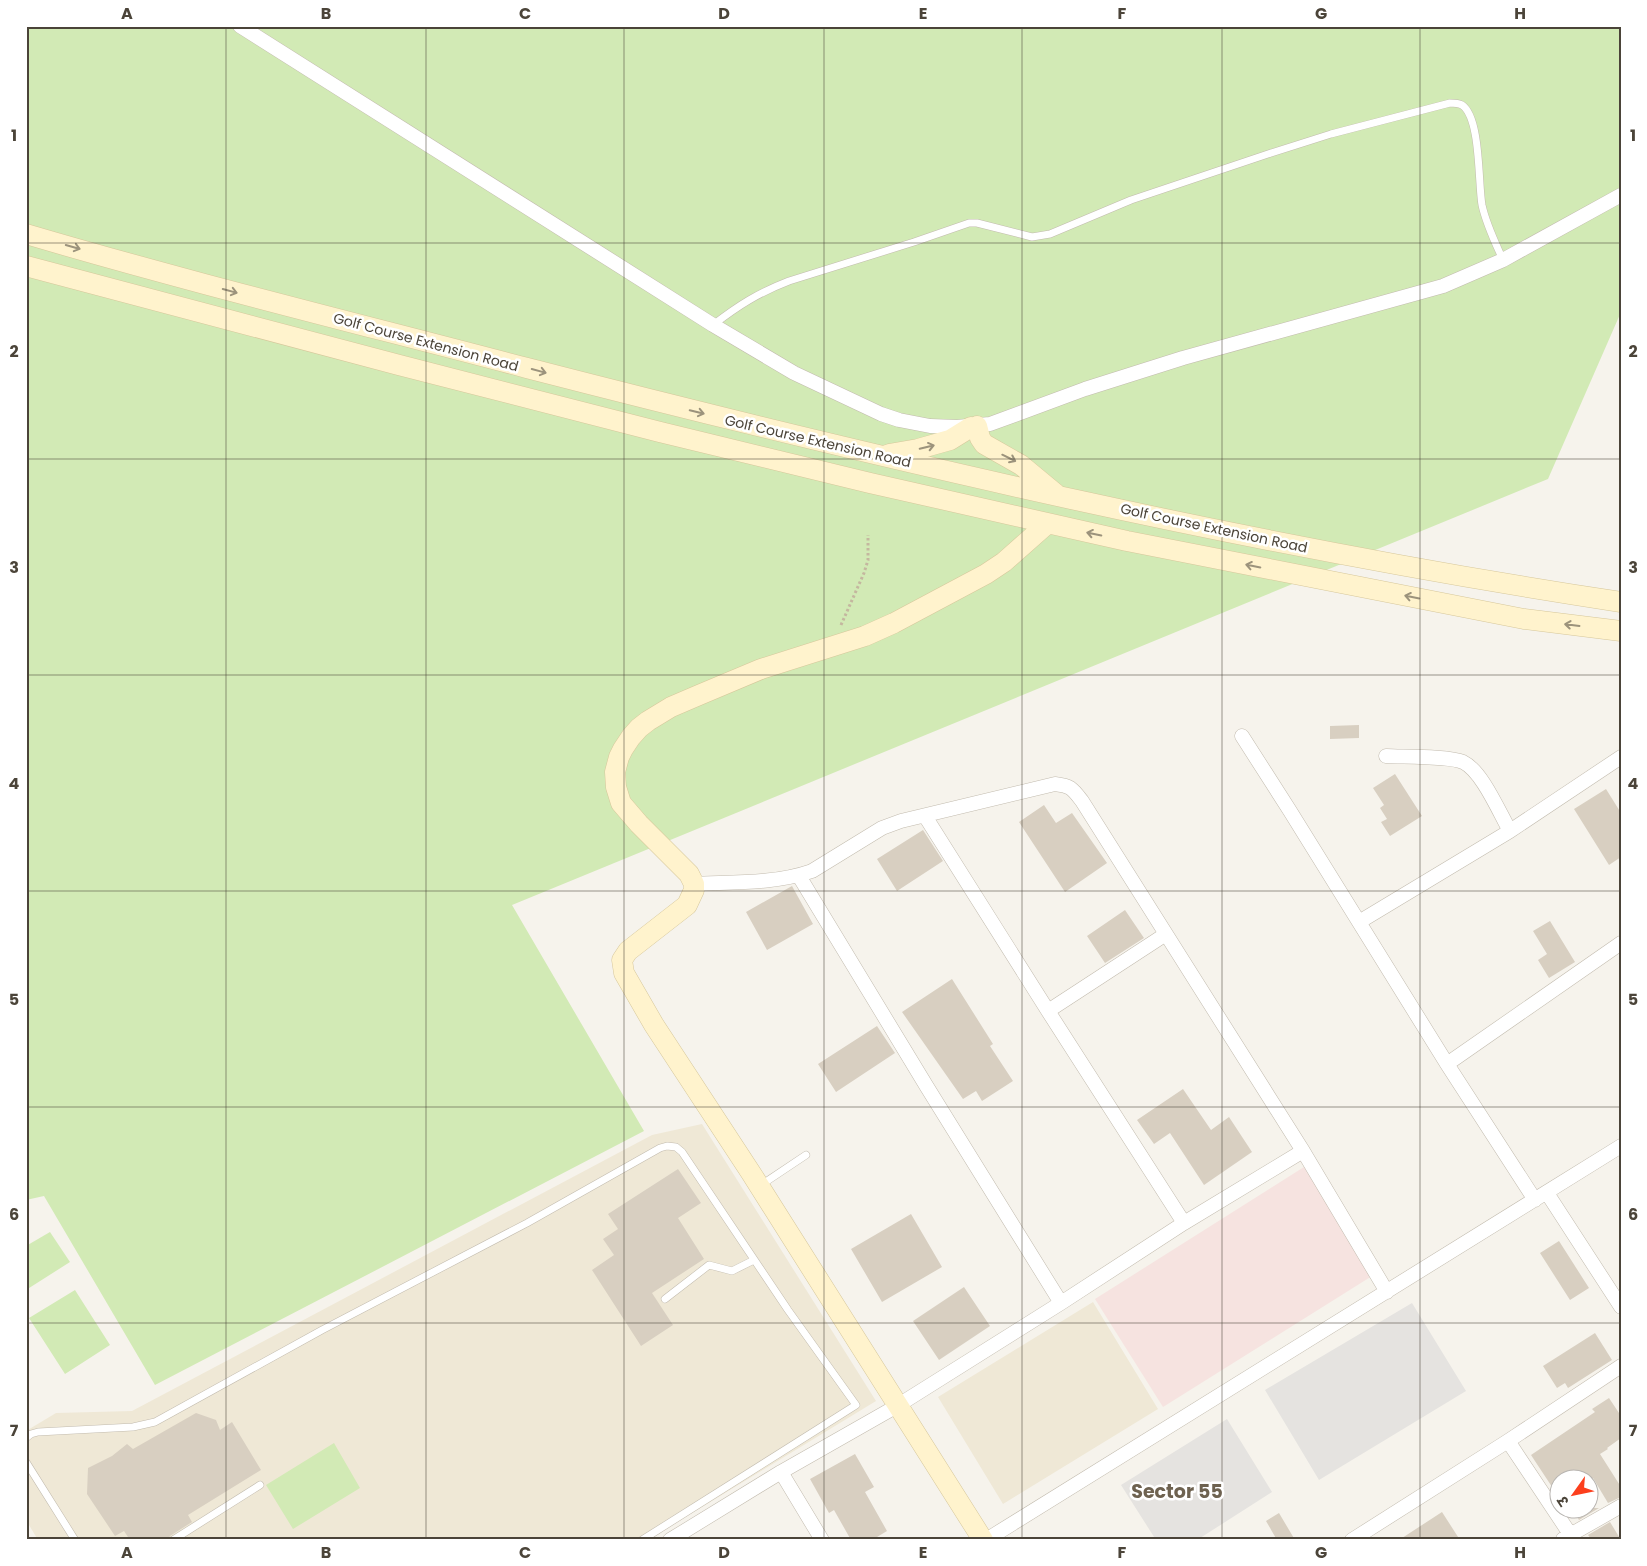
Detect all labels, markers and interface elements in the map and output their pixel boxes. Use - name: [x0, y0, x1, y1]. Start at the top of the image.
- text: A: [121, 2, 133, 25]
- text: B: [321, 2, 331, 25]
- text: C: [519, 2, 531, 25]
- text: D: [718, 2, 730, 25]
- text: E: [919, 2, 927, 25]
- text: F: [1118, 2, 1127, 25]
- text: G: [1315, 2, 1327, 25]
- text: H: [1514, 2, 1526, 25]
- text: 1: [11, 124, 17, 147]
- text: 1: [1630, 124, 1636, 147]
- one-way arrow: [65, 243, 81, 253]
- one-way arrow: [221, 287, 237, 296]
- street label: Golf Course Extension Road: [331, 308, 521, 376]
- text: 2: [9, 340, 19, 363]
- text: 2: [1628, 340, 1638, 363]
- one-way arrow: [531, 367, 547, 376]
- one-way arrow: [688, 408, 704, 417]
- street label: Golf Course Extension Road: [723, 410, 913, 472]
- one-way arrow: [919, 442, 935, 451]
- one-way arrow: [1001, 454, 1016, 464]
- street label: Golf Course Extension Road: [1119, 498, 1309, 558]
- one-way arrow: [1086, 529, 1102, 538]
- text: 3: [9, 556, 19, 579]
- text: 3: [1628, 556, 1638, 579]
- one-way arrow: [1245, 561, 1261, 570]
- one-way arrow: [1405, 592, 1421, 602]
- one-way arrow: [1565, 620, 1581, 630]
- text: 4: [9, 772, 20, 795]
- text: 4: [1628, 772, 1639, 795]
- text: 5: [9, 988, 19, 1011]
- text: 5: [1628, 988, 1638, 1011]
- text: 6: [9, 1203, 19, 1226]
- text: 6: [1628, 1203, 1638, 1226]
- text: 7: [10, 1419, 19, 1442]
- text: 7: [1629, 1419, 1638, 1442]
- north arrow: [1550, 1468, 1600, 1518]
- district label: Sector 55: [1131, 1478, 1223, 1505]
- text: उ: [1552, 1491, 1574, 1511]
- text: A: [121, 1541, 133, 1564]
- text: B: [321, 1541, 331, 1564]
- text: C: [519, 1541, 531, 1564]
- text: D: [718, 1541, 730, 1564]
- text: E: [919, 1541, 927, 1564]
- text: F: [1118, 1541, 1127, 1564]
- text: G: [1315, 1541, 1327, 1564]
- text: H: [1514, 1541, 1526, 1564]

